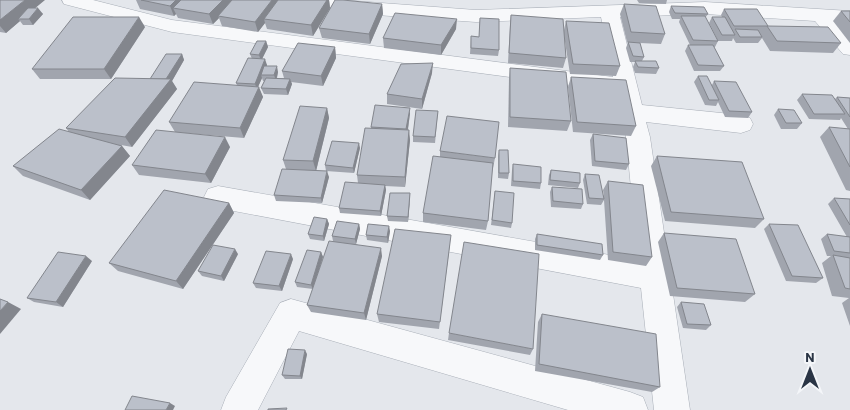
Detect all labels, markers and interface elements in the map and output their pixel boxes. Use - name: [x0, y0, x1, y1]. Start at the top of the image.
- north arrow: [785, 345, 835, 395]
- text: N: [805, 348, 815, 365]

